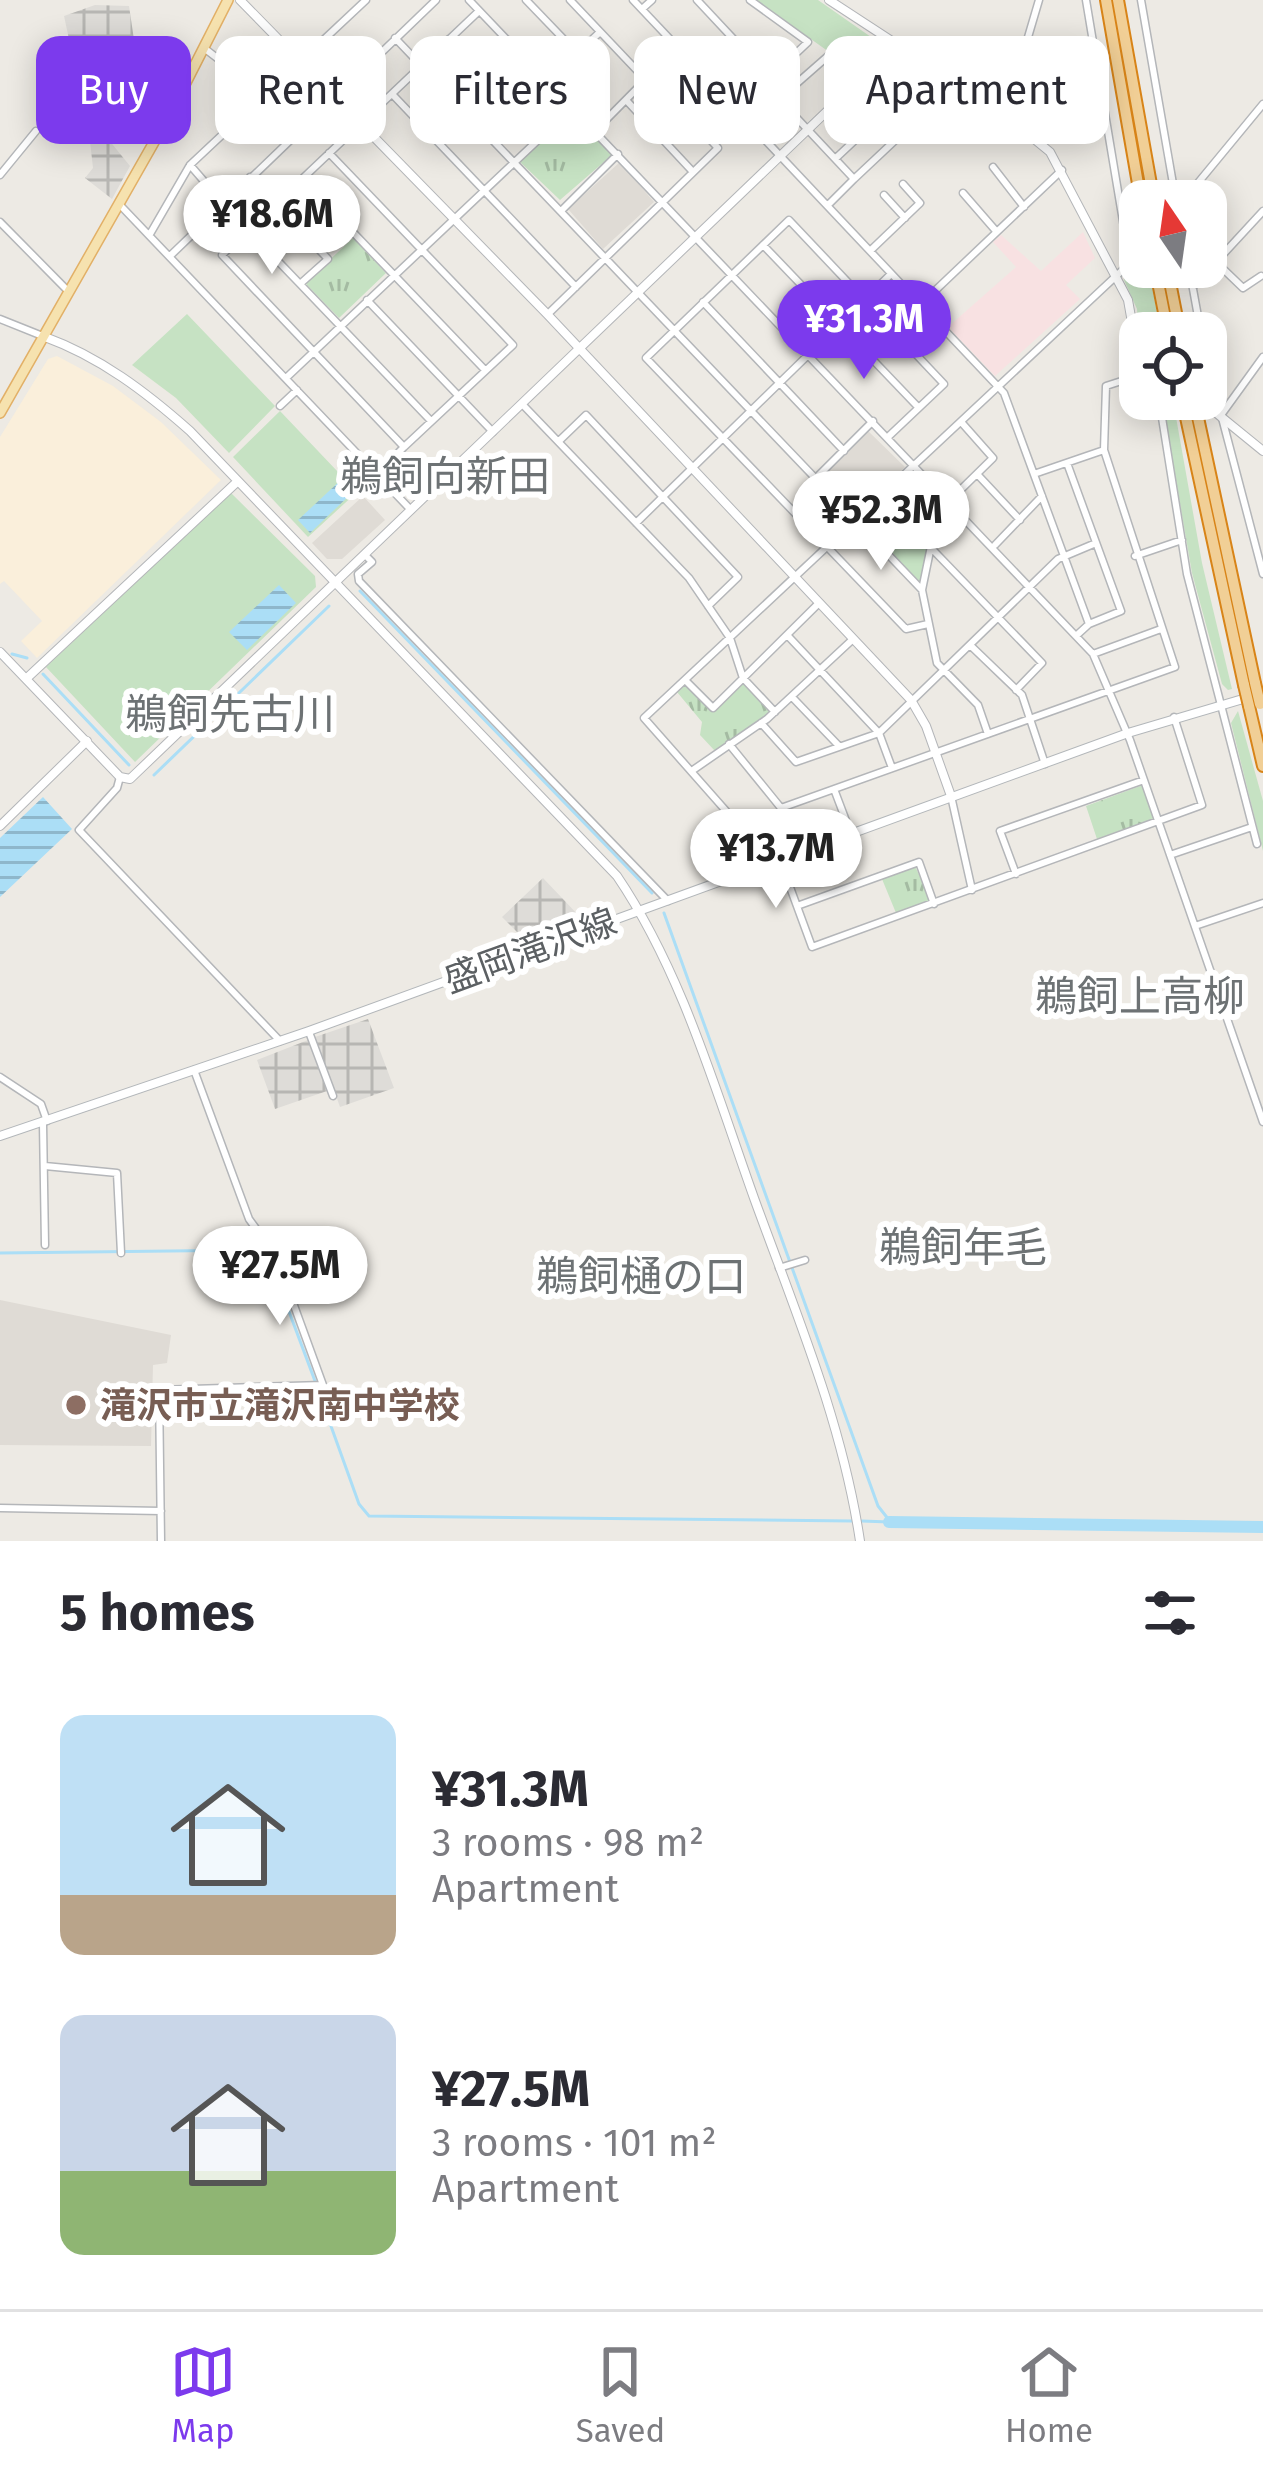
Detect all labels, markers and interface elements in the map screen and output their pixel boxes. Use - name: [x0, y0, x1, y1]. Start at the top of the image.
- chip: Buy: [36, 36, 191, 144]
- chip: Rent: [215, 36, 386, 144]
- chip: Filters: [410, 36, 610, 144]
- chip: New: [634, 36, 800, 144]
- chip: Apartment: [824, 36, 1109, 144]
- pin: ¥18.6M: [174, 175, 370, 277]
- north arrow: [1119, 180, 1227, 288]
- map controls: [1119, 180, 1227, 420]
- text: ¥18.6M: [210, 191, 334, 237]
- pin: ¥31.3M: [766, 280, 962, 382]
- text: ¥31.3M: [804, 296, 924, 342]
- button: locate: [1119, 312, 1227, 420]
- district label: 鵜飼向新田: [340, 452, 550, 502]
- pin: ¥52.3M: [783, 471, 979, 573]
- text: ¥52.3M: [819, 487, 943, 533]
- district label: 鵜飼先古川: [125, 690, 335, 740]
- pin: ¥13.7M: [678, 809, 874, 911]
- text: ¥13.7M: [717, 825, 835, 871]
- street label: 盛岡滝沢線: [438, 899, 622, 1002]
- district label: 鵜飼上高柳: [1035, 972, 1245, 1022]
- district label: 鵜飼年毛: [879, 1223, 1047, 1273]
- pin: ¥27.5M: [182, 1226, 378, 1328]
- text: ¥27.5M: [220, 1242, 340, 1288]
- district label: 鵜飼樋の口: [536, 1252, 746, 1302]
- place label: 滝沢市立滝沢南中学校: [100, 1384, 460, 1428]
- marker: 滝沢市立滝沢南中学校: [63, 1392, 89, 1418]
- icon: filters: [1137, 1580, 1203, 1646]
- text: 5 homes: [60, 1582, 255, 1644]
- text: ¥31.3M: [432, 1758, 589, 1820]
- icon: home: [156, 1763, 300, 1907]
- text: 3 rooms · 98 m²: [432, 1820, 704, 1866]
- text: Apartment: [432, 1866, 619, 1912]
- text: ¥27.5M: [432, 2058, 590, 2120]
- icon: home: [156, 2063, 300, 2207]
- text: 3 rooms · 101 m²: [432, 2120, 717, 2166]
- text: Apartment: [432, 2166, 619, 2212]
- tab: Map: [170, 2339, 236, 2451]
- tab: Saved: [576, 2339, 665, 2451]
- tab: Home: [1005, 2339, 1093, 2451]

